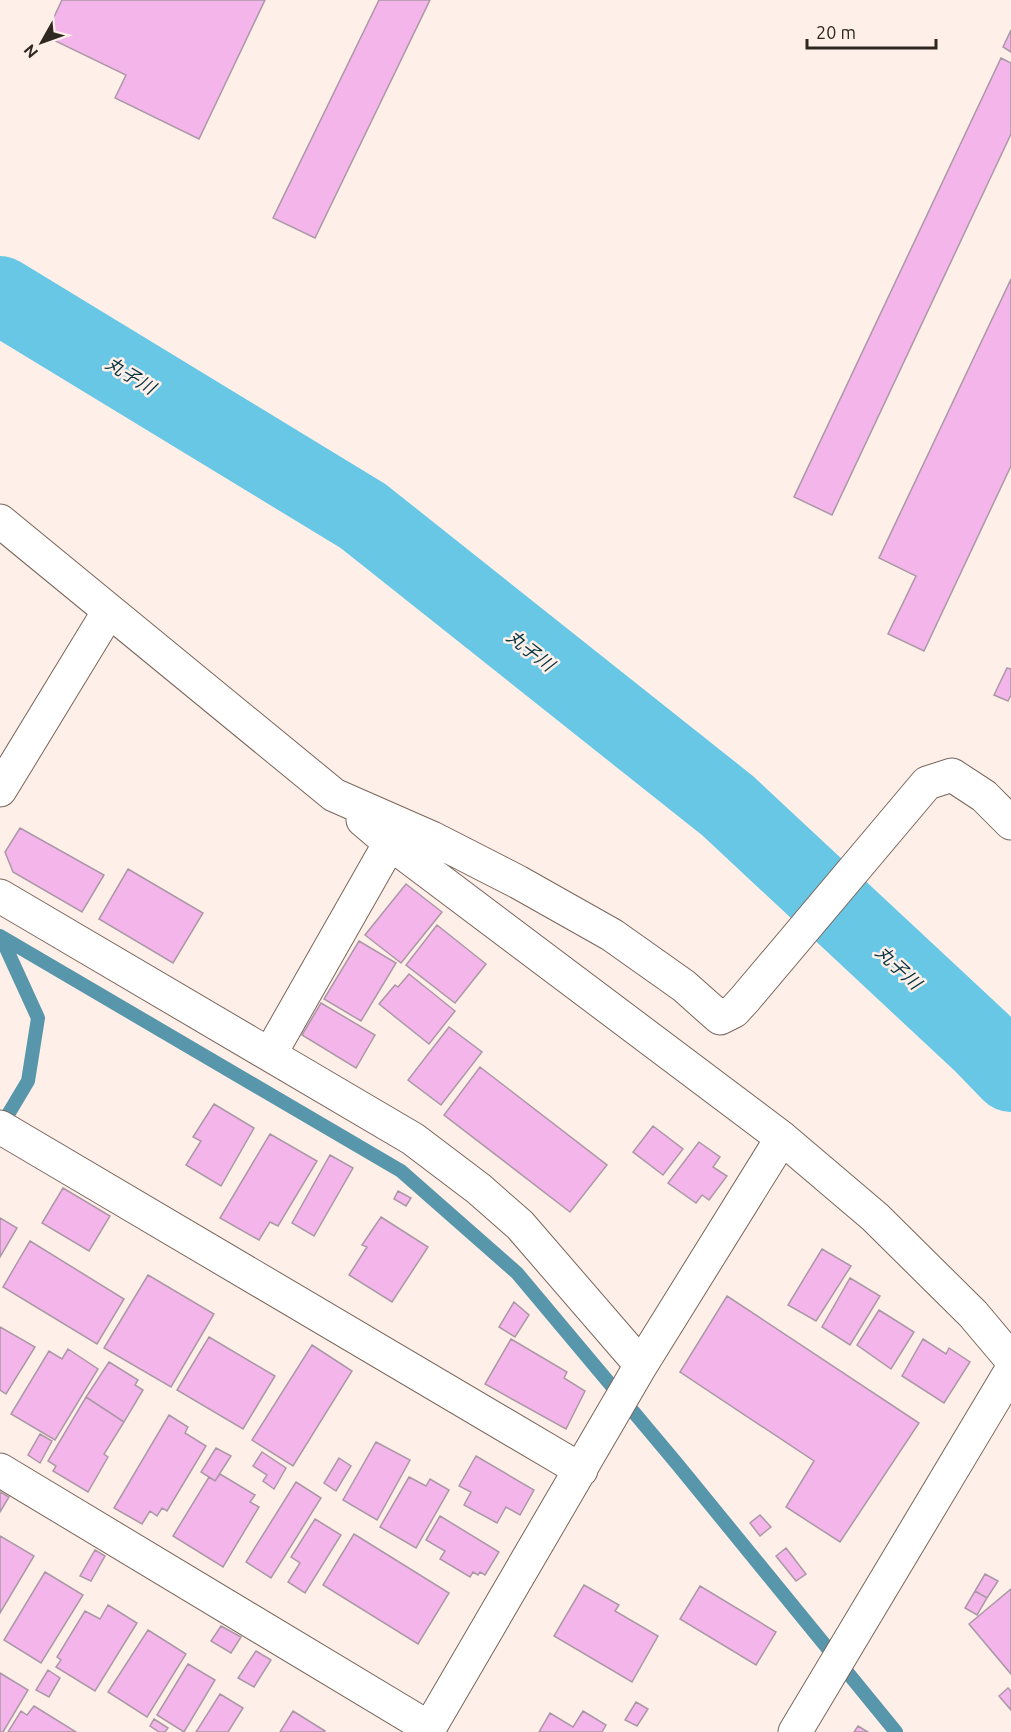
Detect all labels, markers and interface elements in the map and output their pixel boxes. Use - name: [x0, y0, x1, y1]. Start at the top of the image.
- north arrow: [12, 12, 72, 72]
- scale bar: [807, 12, 936, 50]
- text: 20 m: [816, 22, 856, 42]
- text: N: [20, 41, 41, 62]
- water label: 丸子川: [103, 353, 161, 399]
- water label: 丸子川: [504, 625, 560, 676]
- water label: 丸子川: [872, 941, 927, 994]

